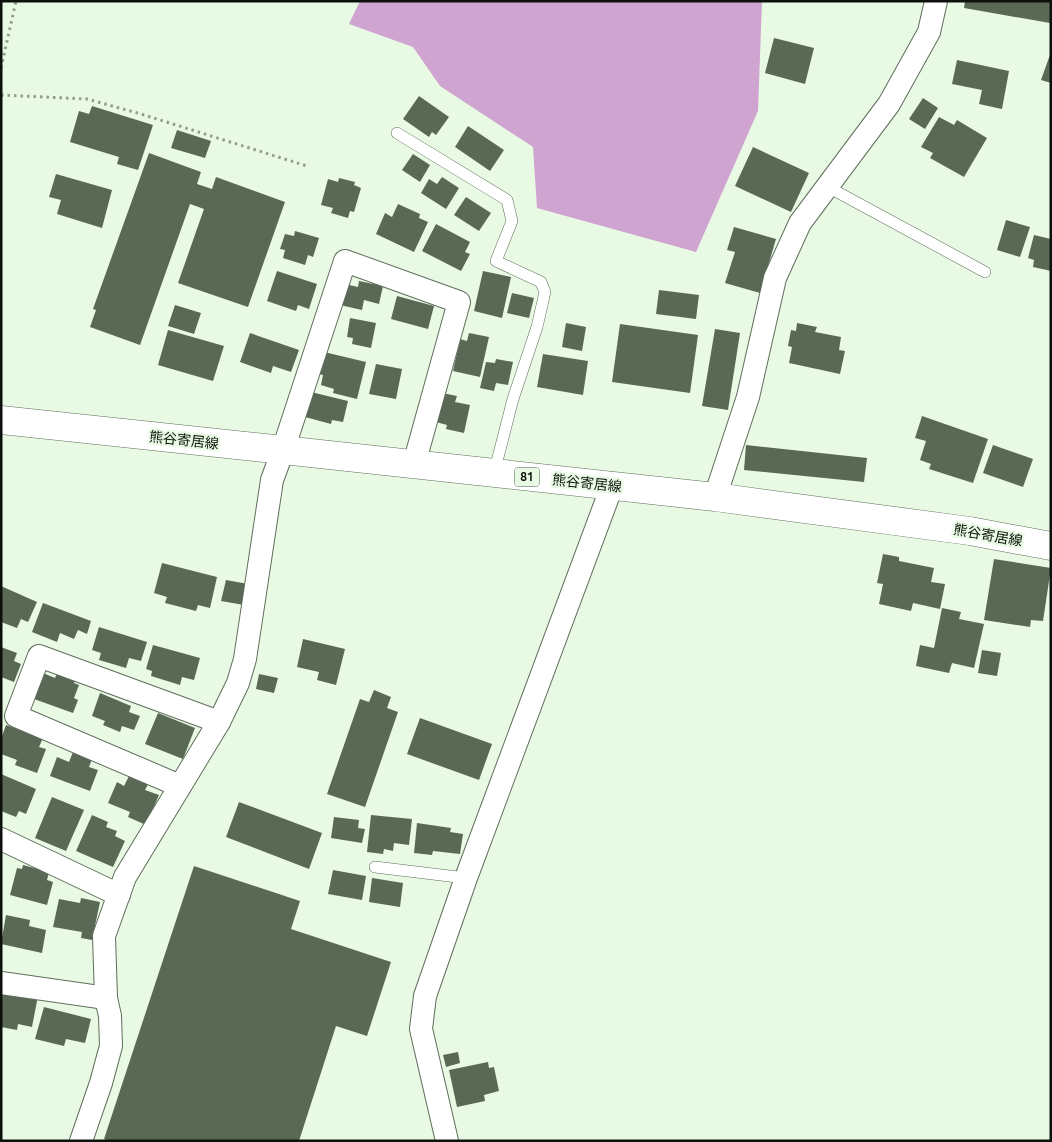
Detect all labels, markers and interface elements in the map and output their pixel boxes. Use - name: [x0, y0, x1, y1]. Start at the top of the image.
- street label: 熊谷寄居線: [148, 428, 220, 452]
- road number: 81: [514, 468, 540, 487]
- street label: 熊谷寄居線: [551, 471, 623, 495]
- street label: 熊谷寄居線: [952, 521, 1024, 549]

